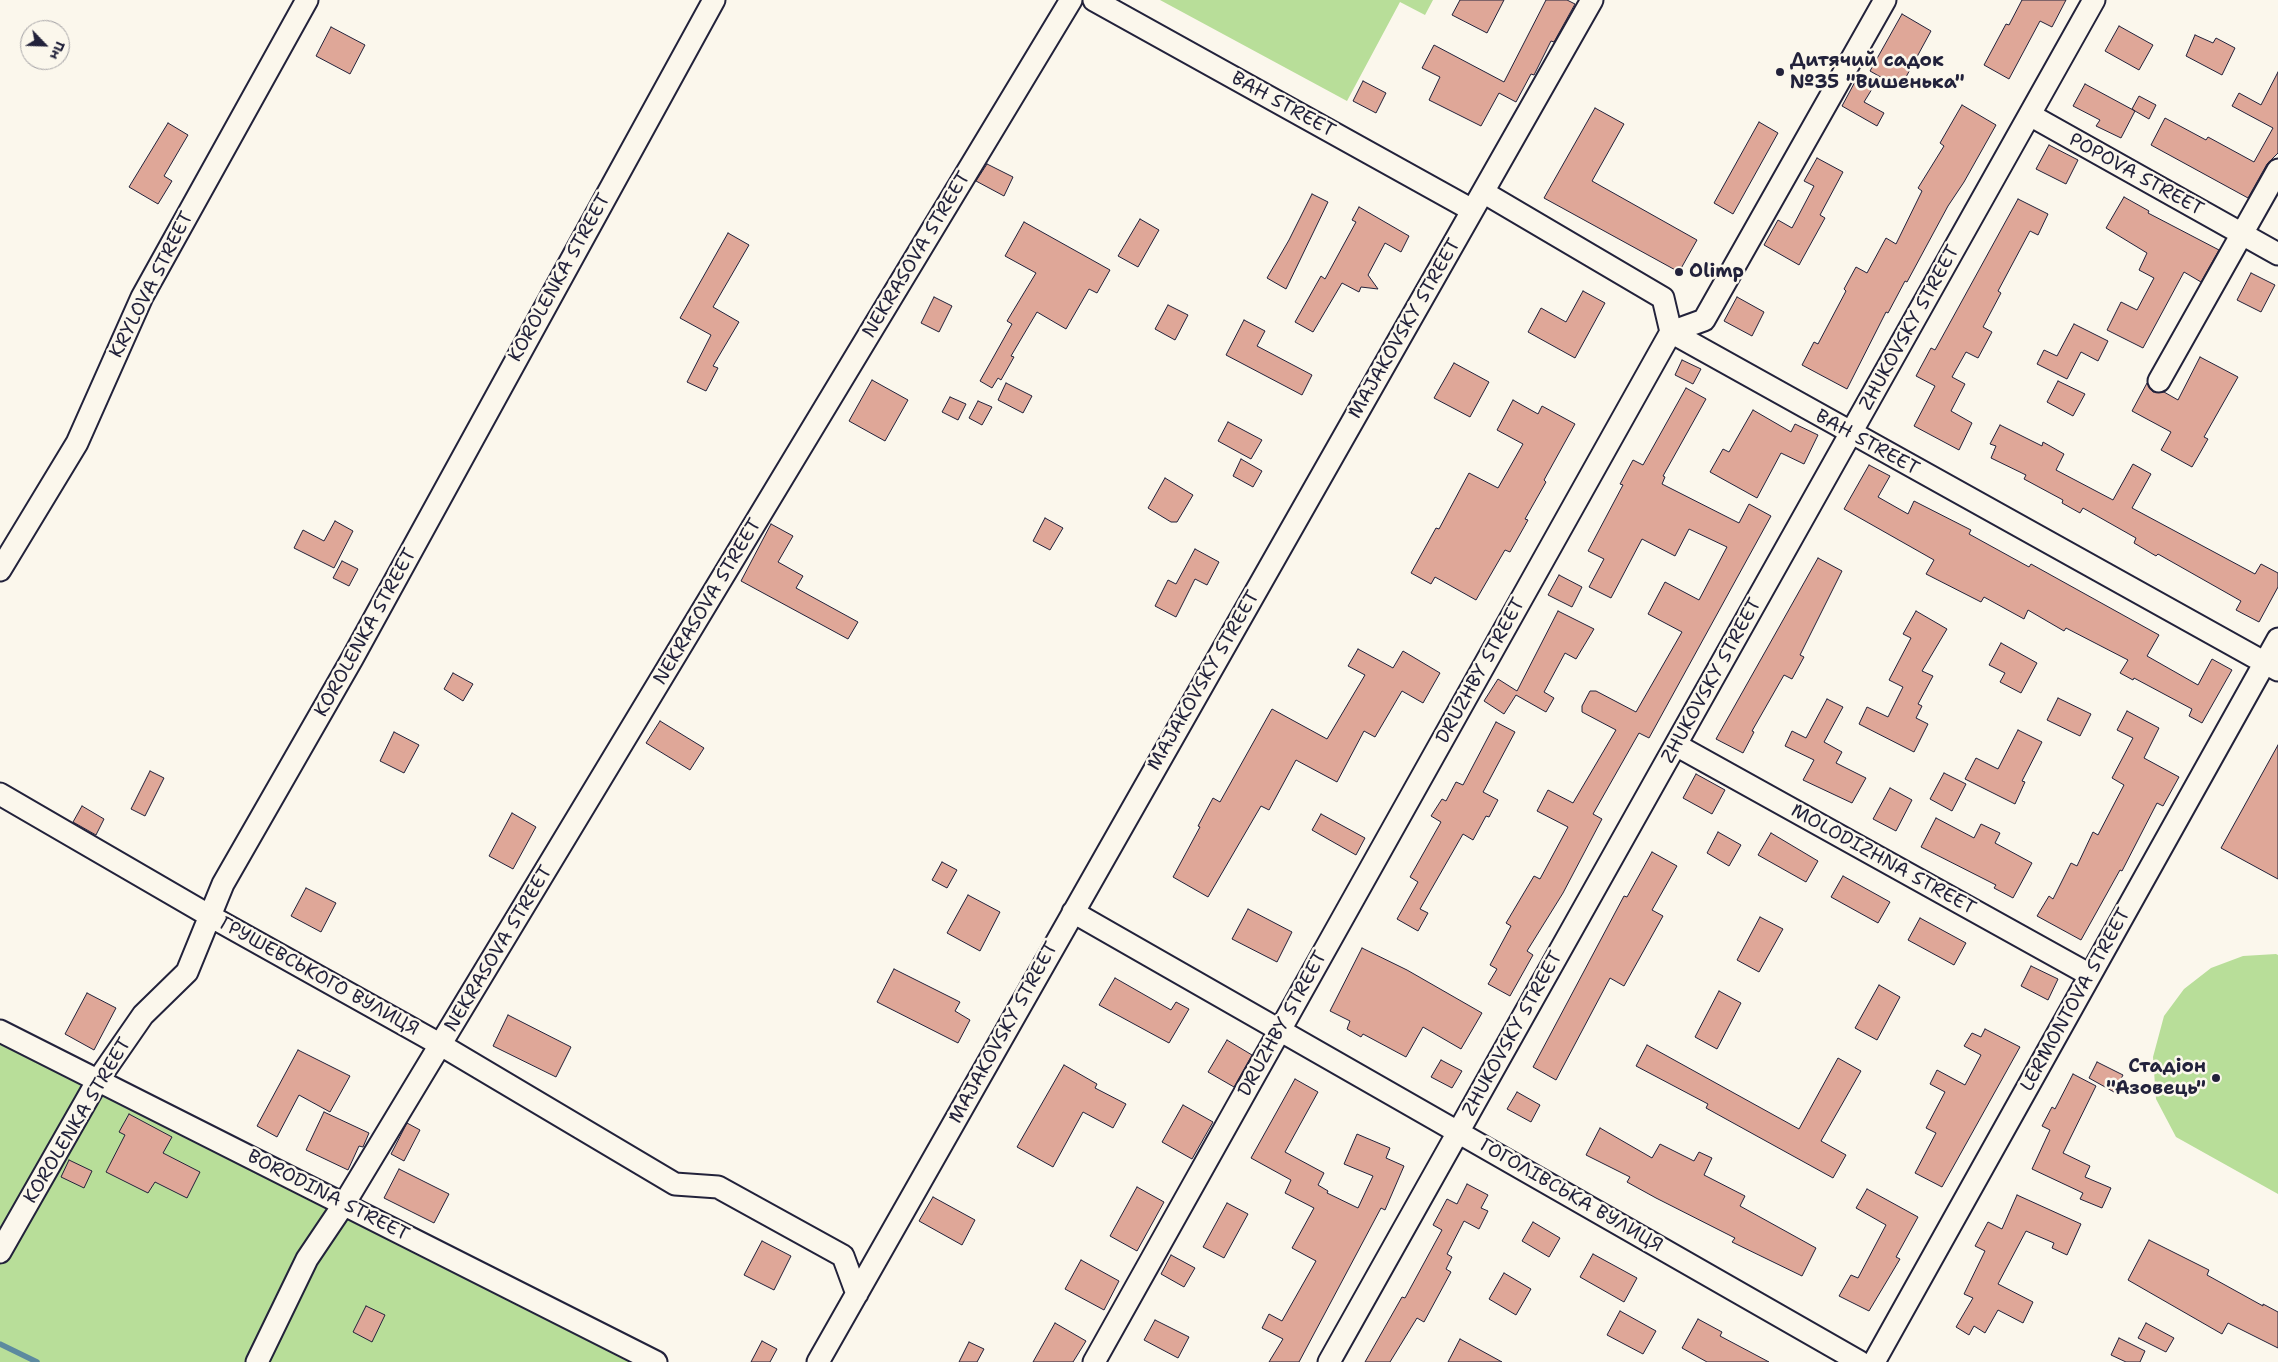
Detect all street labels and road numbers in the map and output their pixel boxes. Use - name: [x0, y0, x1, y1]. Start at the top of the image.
- street label: BAH STREET: [1227, 67, 1339, 143]
- street label: POPOVA STREET: [2065, 129, 2207, 221]
- street label: NEKRASOVA STREET: [858, 168, 976, 342]
- street label: KOROLENKA STREET: [504, 190, 616, 366]
- street label: KRYLOVA STREET: [105, 208, 199, 362]
- street label: MAJAKOVSKY STREET: [1344, 235, 1466, 423]
- street label: ZHUKOVSKY STREET: [1855, 242, 1965, 414]
- street label: BAH STREET: [1811, 405, 1923, 481]
- street label: NEKRASOVA STREET: [649, 515, 767, 689]
- street label: KOROLENKA STREET: [310, 545, 422, 721]
- street label: MAJAKOVSKY STREET: [1143, 587, 1265, 775]
- street label: DRUZHBY STREET: [1432, 594, 1530, 748]
- street label: ZHUKOVSKY STREET: [1657, 595, 1767, 767]
- street label: MOLODIZHNA STREET: [1787, 800, 1979, 920]
- street label: NEKRASOVA STREET: [440, 862, 558, 1036]
- street label: LERMONTOVA STREET: [2016, 904, 2136, 1096]
- street label: ГРУШЕВСЬКОГО ВУЛИЦЯ: [215, 913, 423, 1041]
- street label: MAJAKOVSKY STREET: [945, 938, 1063, 1128]
- street label: DRUZHBY STREET: [1234, 947, 1332, 1101]
- street label: ZHUKOVSKY STREET: [1458, 948, 1568, 1120]
- street label: KOROLENKA STREET: [20, 1034, 136, 1208]
- street label: ГОГОЛІВСЬКА ВУЛИЦЯ: [1475, 1134, 1667, 1258]
- street label: BORODINA STREET: [243, 1145, 413, 1247]

